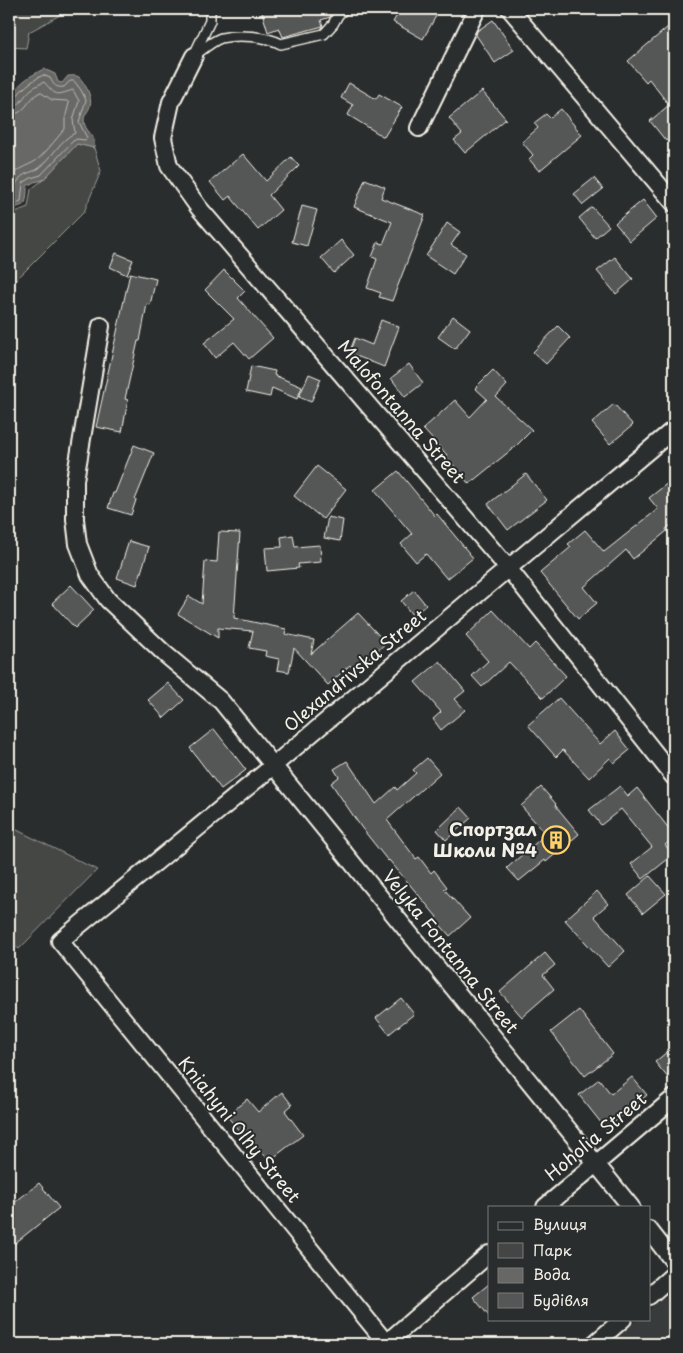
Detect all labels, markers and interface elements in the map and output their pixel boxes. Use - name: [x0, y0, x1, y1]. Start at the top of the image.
- street label: Malofontanna Street: [332, 333, 472, 489]
- street label: Olexandrivska Street: [277, 602, 431, 738]
- place label: Спортзал Школи №4: [433, 815, 537, 863]
- building icon: Спортзал Школи №4: [541, 825, 571, 855]
- street label: Velyka Fontanna Street: [377, 863, 526, 1039]
- street label: Kniahyni Olhy Street: [173, 1050, 308, 1208]
- street label: Hoholia Street: [538, 1085, 652, 1187]
- legend: [488, 1206, 650, 1320]
- text: Вулиця: [533, 1212, 587, 1235]
- text: Парк: [533, 1238, 572, 1261]
- text: Вода: [533, 1262, 571, 1285]
- text: Будівля: [533, 1288, 589, 1311]

